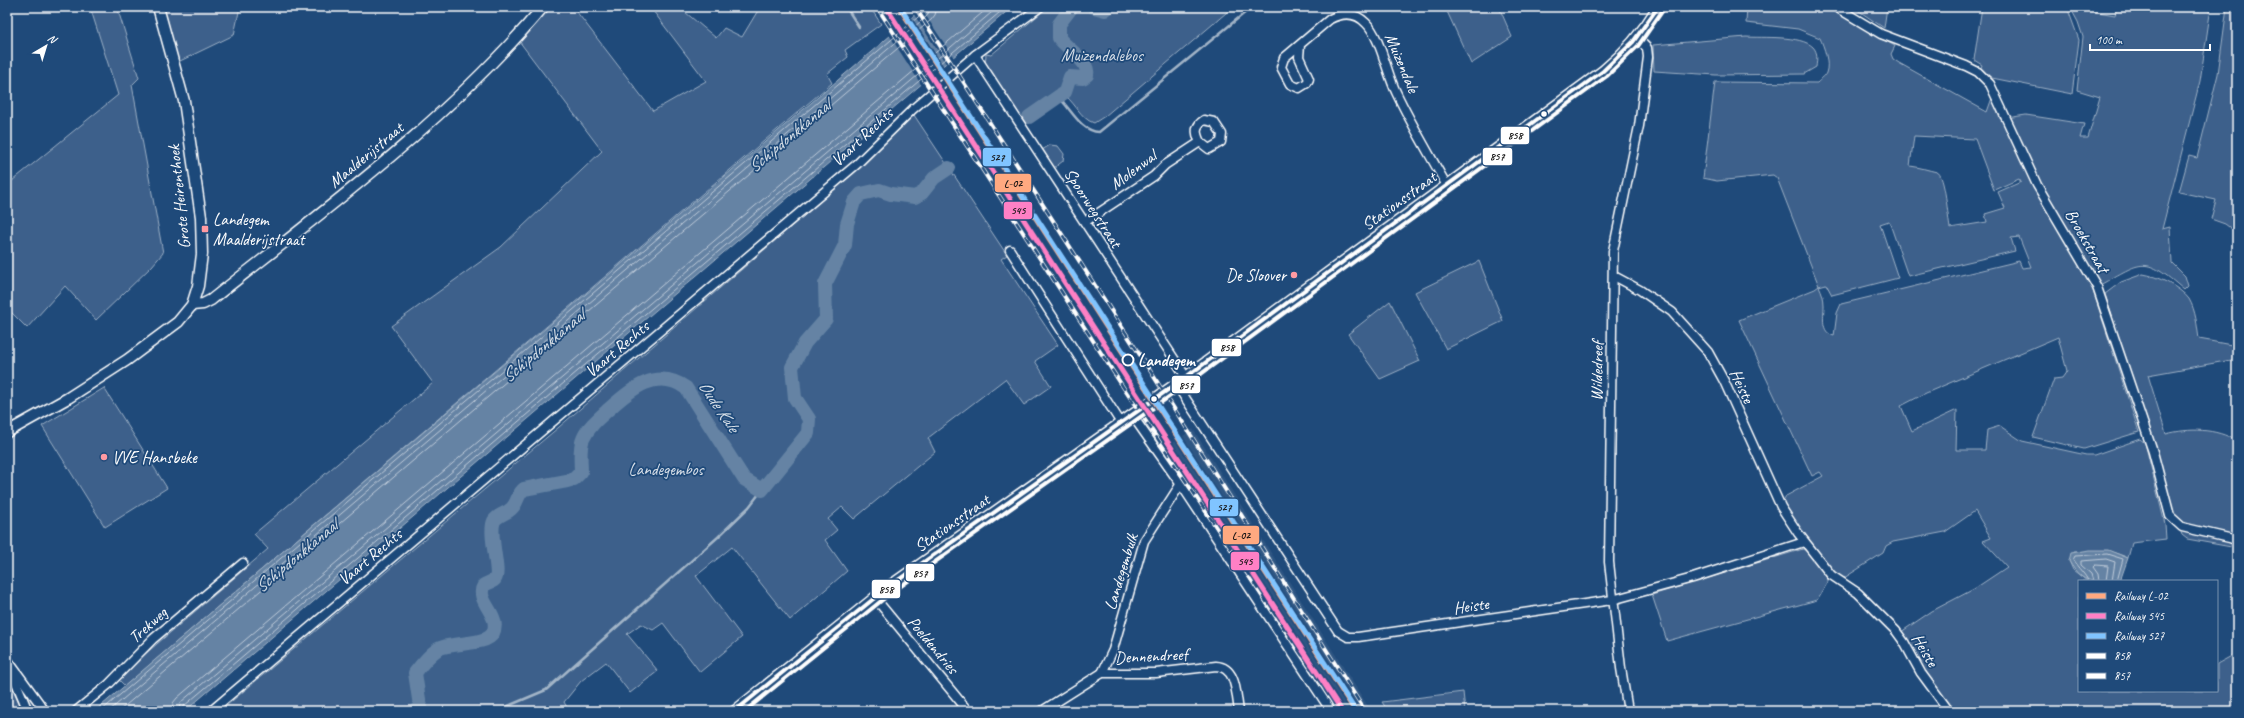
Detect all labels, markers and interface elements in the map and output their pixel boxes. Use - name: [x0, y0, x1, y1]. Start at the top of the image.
- north arrow: [26, 26, 66, 66]
- scale bar: [2090, 26, 2210, 52]
- street label: Muizendale: [1380, 30, 1424, 97]
- text: N: [45, 31, 61, 47]
- text: 100 m: [2096, 32, 2123, 48]
- park label: Muizendalebos: [1061, 45, 1145, 66]
- water label: Schipdonkkanaal: [743, 91, 839, 177]
- street label: Vaart Rechts: [827, 101, 899, 171]
- unlabelled marker: [1539, 109, 1549, 119]
- street label: Maalderijstraat: [324, 116, 410, 192]
- line badge: 858: [1500, 126, 1530, 145]
- text: 858: [1508, 128, 1524, 142]
- street label: Grote Heirenthoek: [163, 142, 195, 250]
- street label: Molenwal: [1106, 144, 1163, 194]
- line badge: 527: [982, 147, 1012, 167]
- line badge: 857: [1482, 147, 1513, 166]
- text: 857: [1490, 149, 1505, 163]
- text: 527: [990, 150, 1005, 164]
- street label: Spoorwegstraat: [1060, 164, 1128, 254]
- street label: Stationsstraat: [1358, 165, 1442, 235]
- line badge: L-02: [994, 173, 1032, 193]
- text: L-02: [1004, 176, 1023, 190]
- line badge: 545: [1003, 201, 1033, 220]
- text: 545: [1011, 203, 1026, 217]
- street label: Broekstraat: [2060, 205, 2115, 279]
- place label: Landegem Maalderijstraat: [213, 209, 307, 250]
- marker: Landegem Maalderijstraat: [200, 224, 210, 234]
- place label: De Sloover: [1226, 265, 1288, 286]
- marker: De Sloover: [1289, 270, 1299, 280]
- water label: Schipdonkkanaal: [497, 301, 593, 387]
- street label: Vaart Rechts: [581, 315, 655, 382]
- street label: Wildedreef: [1586, 337, 1608, 401]
- line badge: 858: [1211, 338, 1242, 357]
- text: 858: [1220, 340, 1236, 354]
- place label: Landegem: [1138, 350, 1196, 371]
- marker: Landegem: [1121, 353, 1135, 367]
- street label: Heiste: [1725, 366, 1760, 408]
- line badge: 857: [1171, 375, 1201, 394]
- water label: Oude Kale: [694, 376, 746, 439]
- text: 857: [1179, 378, 1194, 392]
- unlabelled marker: [1149, 394, 1159, 404]
- place label: VVE Hansbeke: [112, 447, 198, 468]
- marker: VVE Hansbeke: [99, 452, 109, 462]
- park label: Landegembos: [629, 459, 706, 480]
- street label: Stationsstraat: [910, 488, 996, 557]
- line badge: 527: [1209, 498, 1239, 517]
- text: 527: [1217, 500, 1232, 514]
- water label: Schipdonkkanaal: [250, 511, 346, 597]
- street label: Vaart Rechts: [334, 523, 408, 590]
- line badge: L-02: [1222, 525, 1260, 545]
- text: L-02: [1232, 528, 1251, 542]
- street label: Landegembulk: [1100, 530, 1143, 613]
- line badge: 545: [1230, 551, 1260, 571]
- text: 545: [1238, 554, 1253, 568]
- line badge: 857: [905, 563, 935, 582]
- text: 857: [913, 566, 928, 580]
- line badge: 858: [871, 579, 901, 599]
- legend: [2078, 580, 2218, 692]
- text: 858: [879, 582, 895, 596]
- text: Railway L-02: [2114, 588, 2169, 604]
- street label: Heiste: [1452, 593, 1491, 619]
- street label: Trekweg: [124, 602, 172, 648]
- text: Railway 545: [2114, 608, 2165, 624]
- street label: Poeldendries: [903, 612, 965, 680]
- text: Railway 527: [2114, 628, 2165, 644]
- street label: Heiste: [1907, 629, 1944, 672]
- street label: Dennendreef: [1114, 643, 1192, 668]
- text: 858: [2114, 648, 2132, 664]
- text: 857: [2114, 668, 2131, 684]

